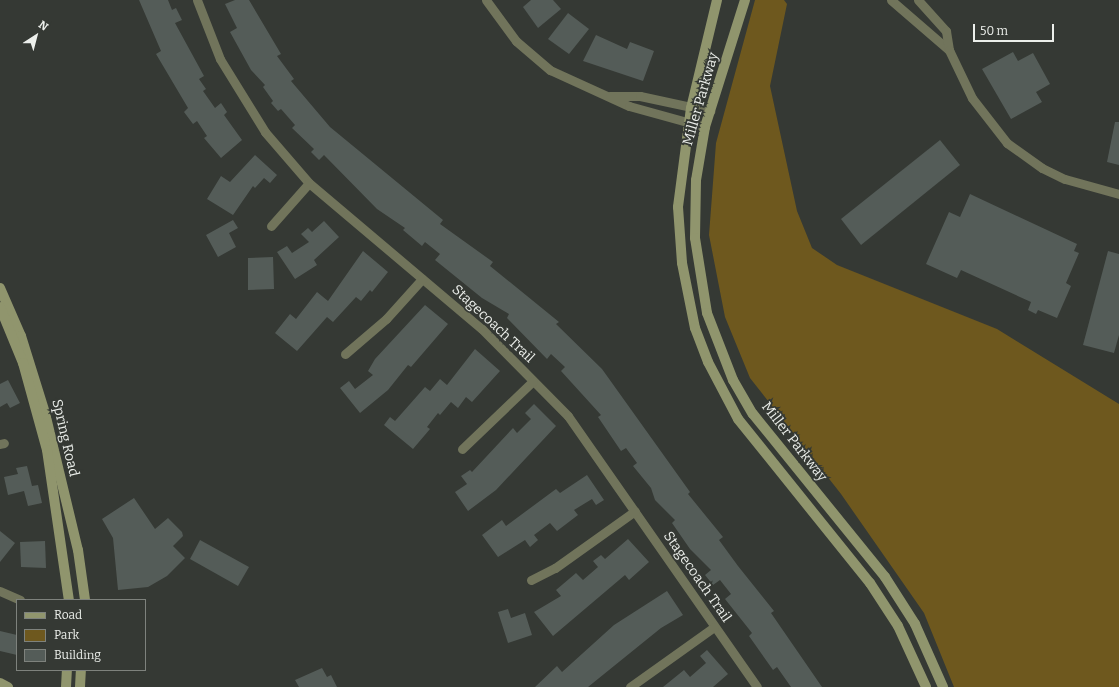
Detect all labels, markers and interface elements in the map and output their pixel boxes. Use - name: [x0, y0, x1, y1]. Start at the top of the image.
- north arrow: [16, 16, 56, 56]
- scale bar: [975, 16, 1056, 42]
- text: N: [36, 18, 51, 34]
- text: 50 m: [980, 24, 1008, 38]
- street label: Miller Parkway: [680, 50, 722, 148]
- street label: Stagecoach Trail: [448, 281, 538, 367]
- street label: Spring Road: [48, 398, 82, 478]
- street label: Miller Parkway: [758, 399, 830, 485]
- street label: Stagecoach Trail: [660, 529, 734, 625]
- legend: [16, 599, 146, 671]
- text: Road: [54, 608, 82, 622]
- text: Park: [54, 628, 79, 642]
- text: Building: [54, 648, 101, 662]

